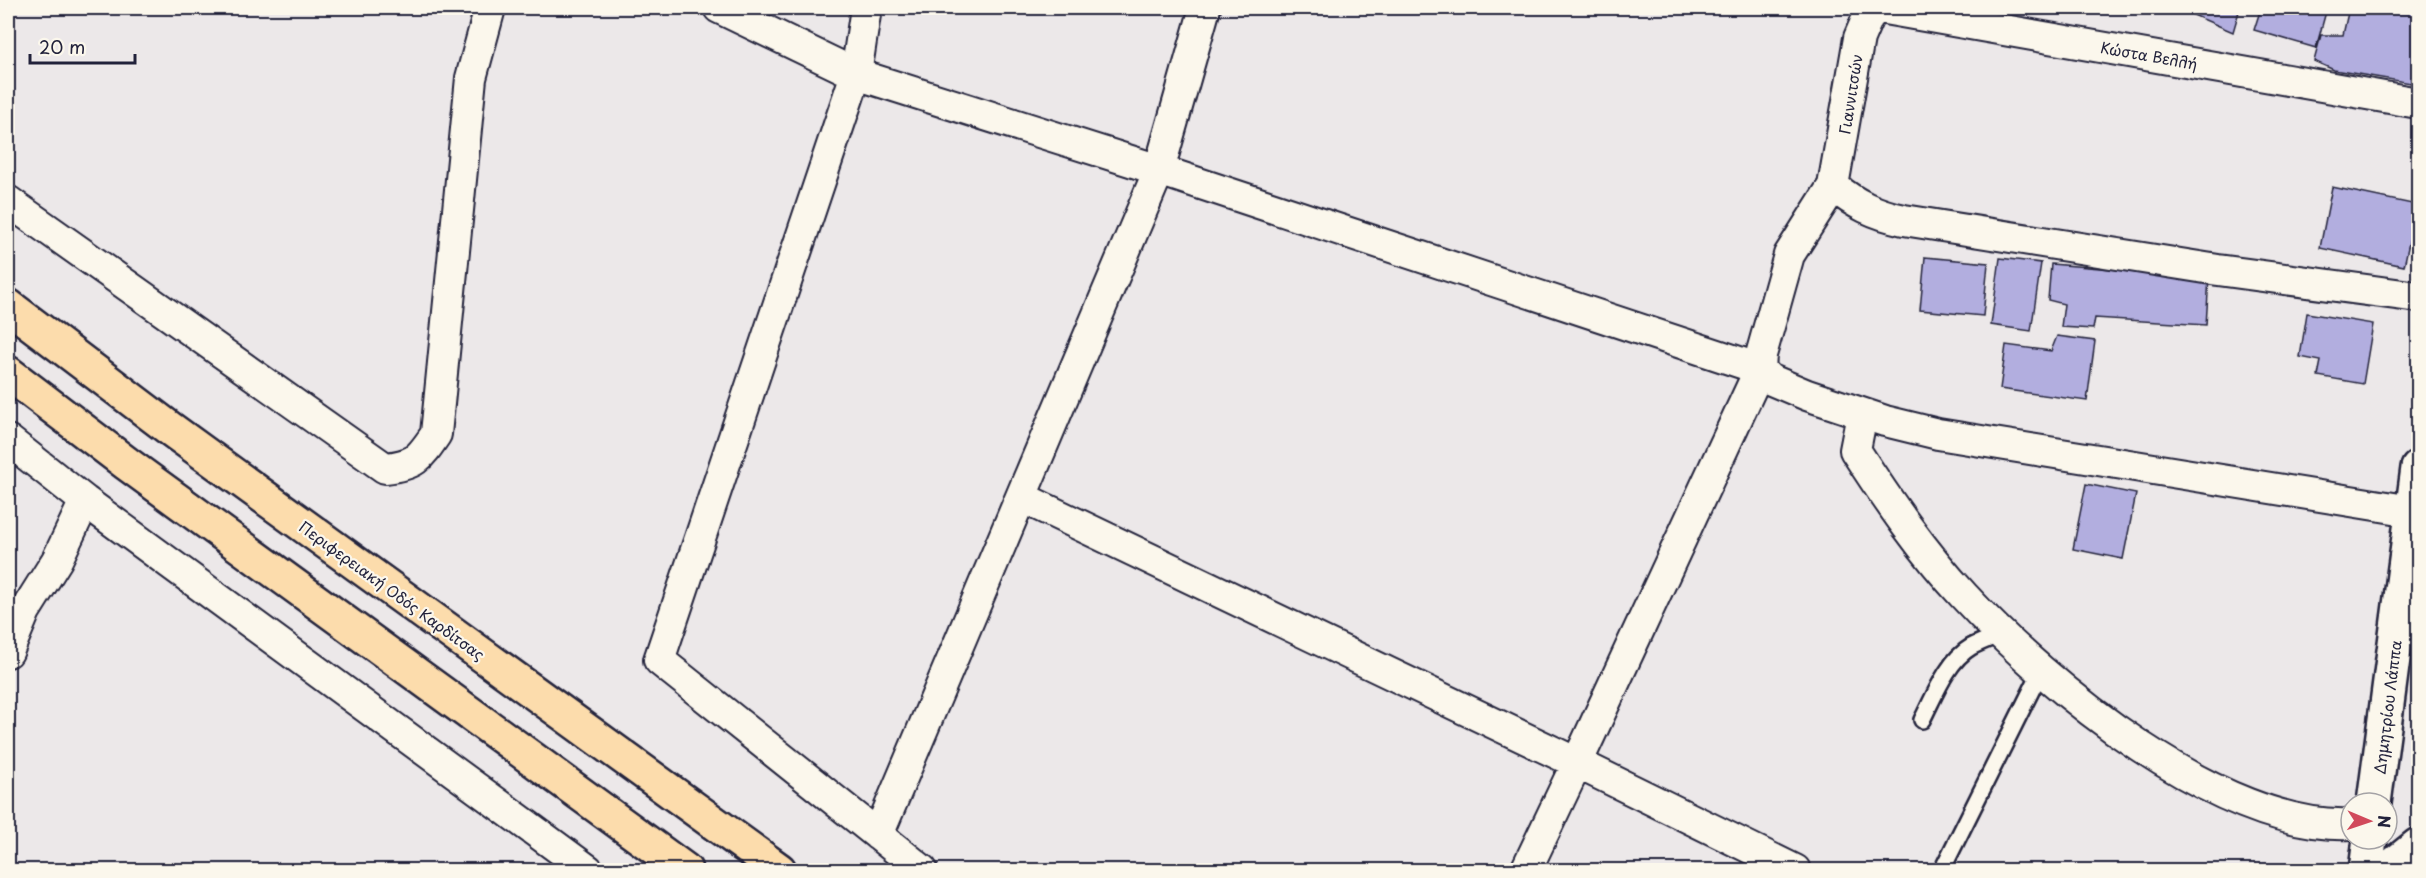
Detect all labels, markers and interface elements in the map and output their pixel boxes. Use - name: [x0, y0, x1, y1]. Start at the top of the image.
- scale bar: [30, 27, 135, 65]
- text: 20 m: [39, 33, 85, 60]
- street label: Κώστα Βελλή: [2099, 35, 2199, 75]
- street label: Γιαννιτσών: [1832, 52, 1868, 136]
- street label: Περιφερειακή Οδός Καρδίτσας: [294, 515, 490, 666]
- street label: Δημητρίου Λάππα: [2367, 639, 2407, 775]
- north arrow: [2339, 791, 2399, 851]
- text: N: [2373, 815, 2397, 828]

